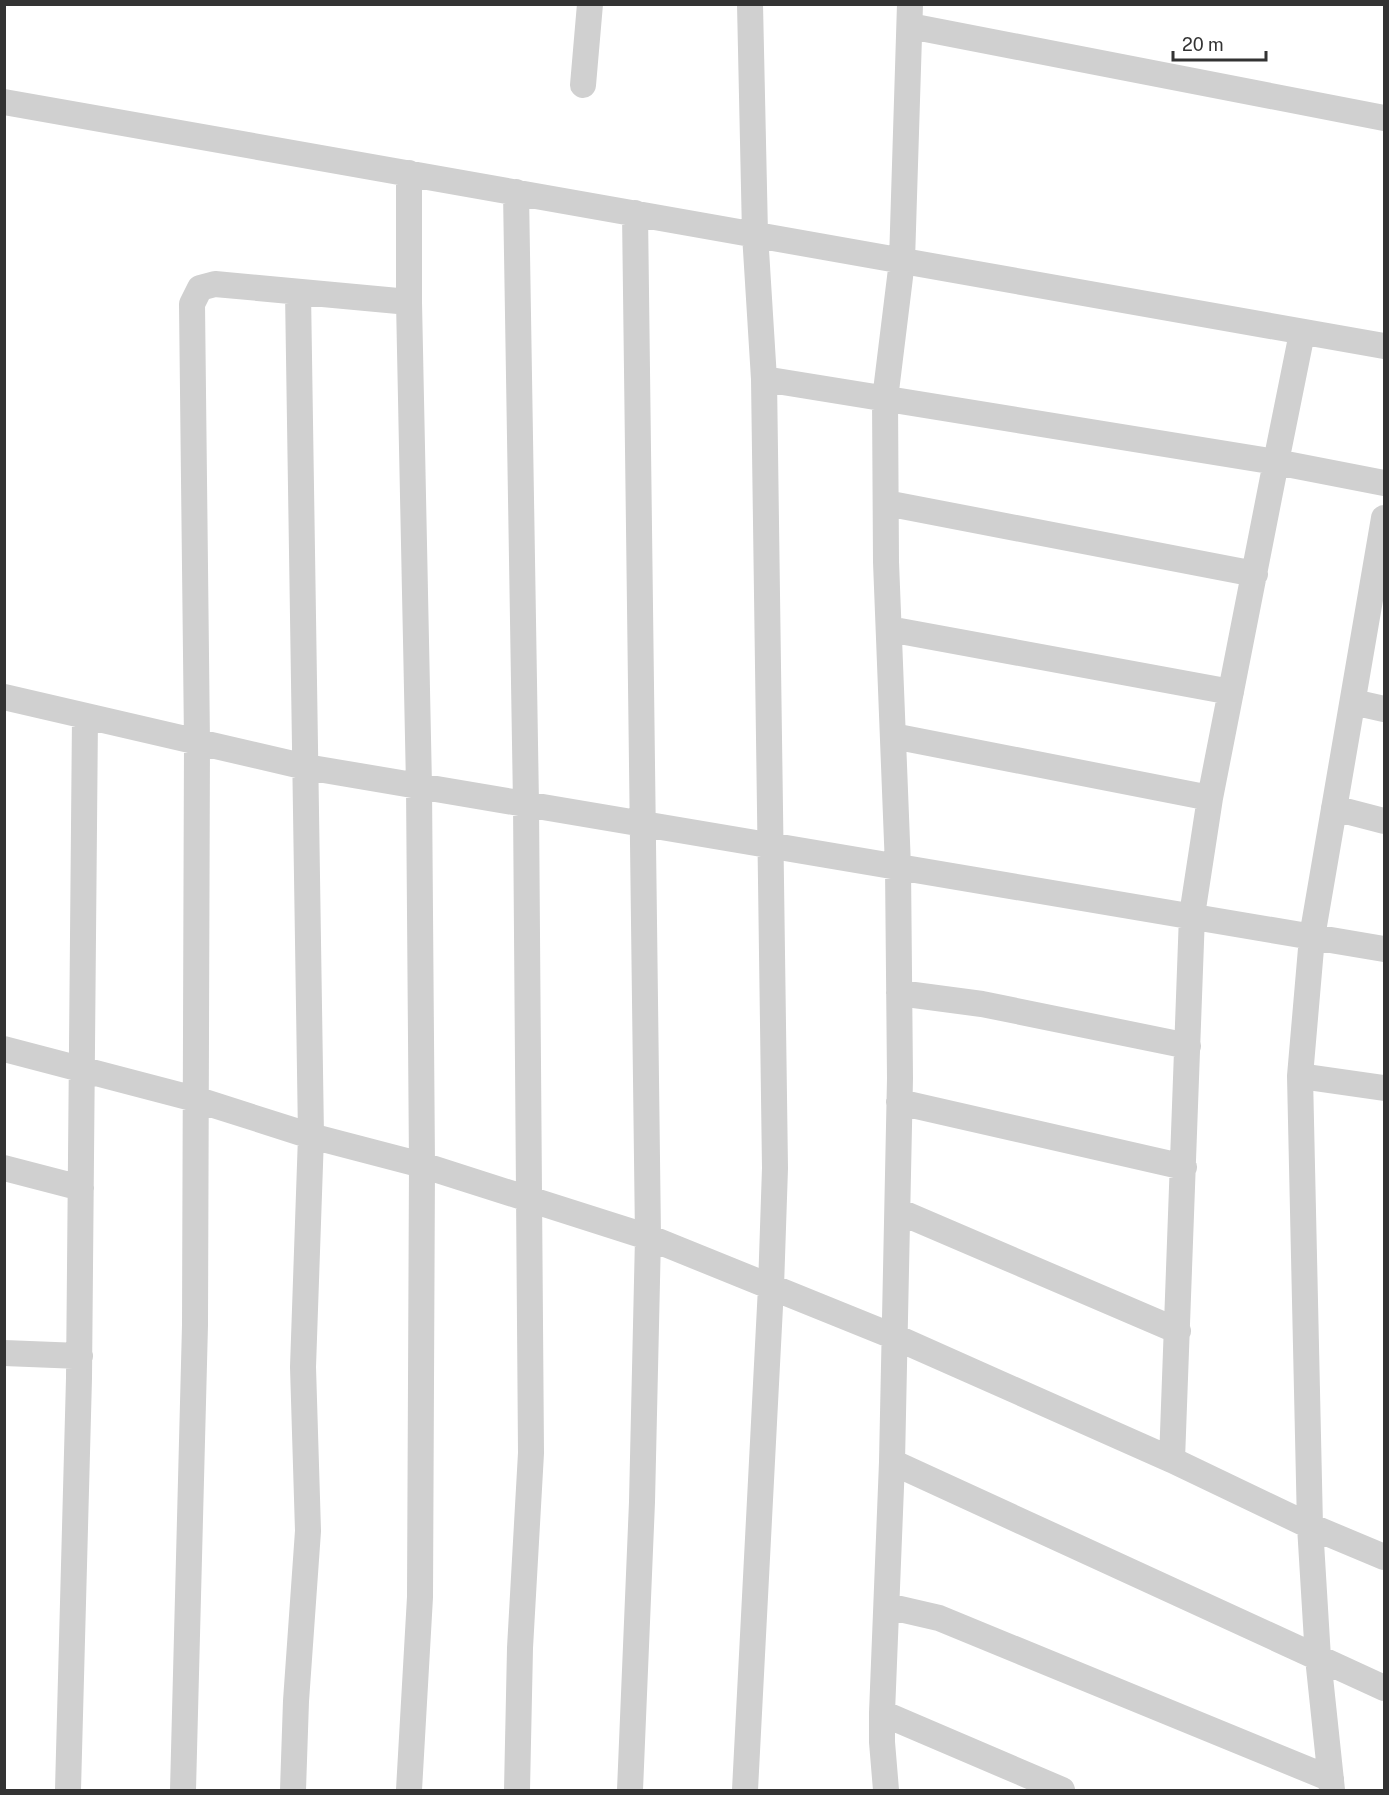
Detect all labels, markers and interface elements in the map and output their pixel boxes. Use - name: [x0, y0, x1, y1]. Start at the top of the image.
- scale bar: [1173, 24, 1266, 62]
- text: 20 m: [1182, 34, 1224, 55]

